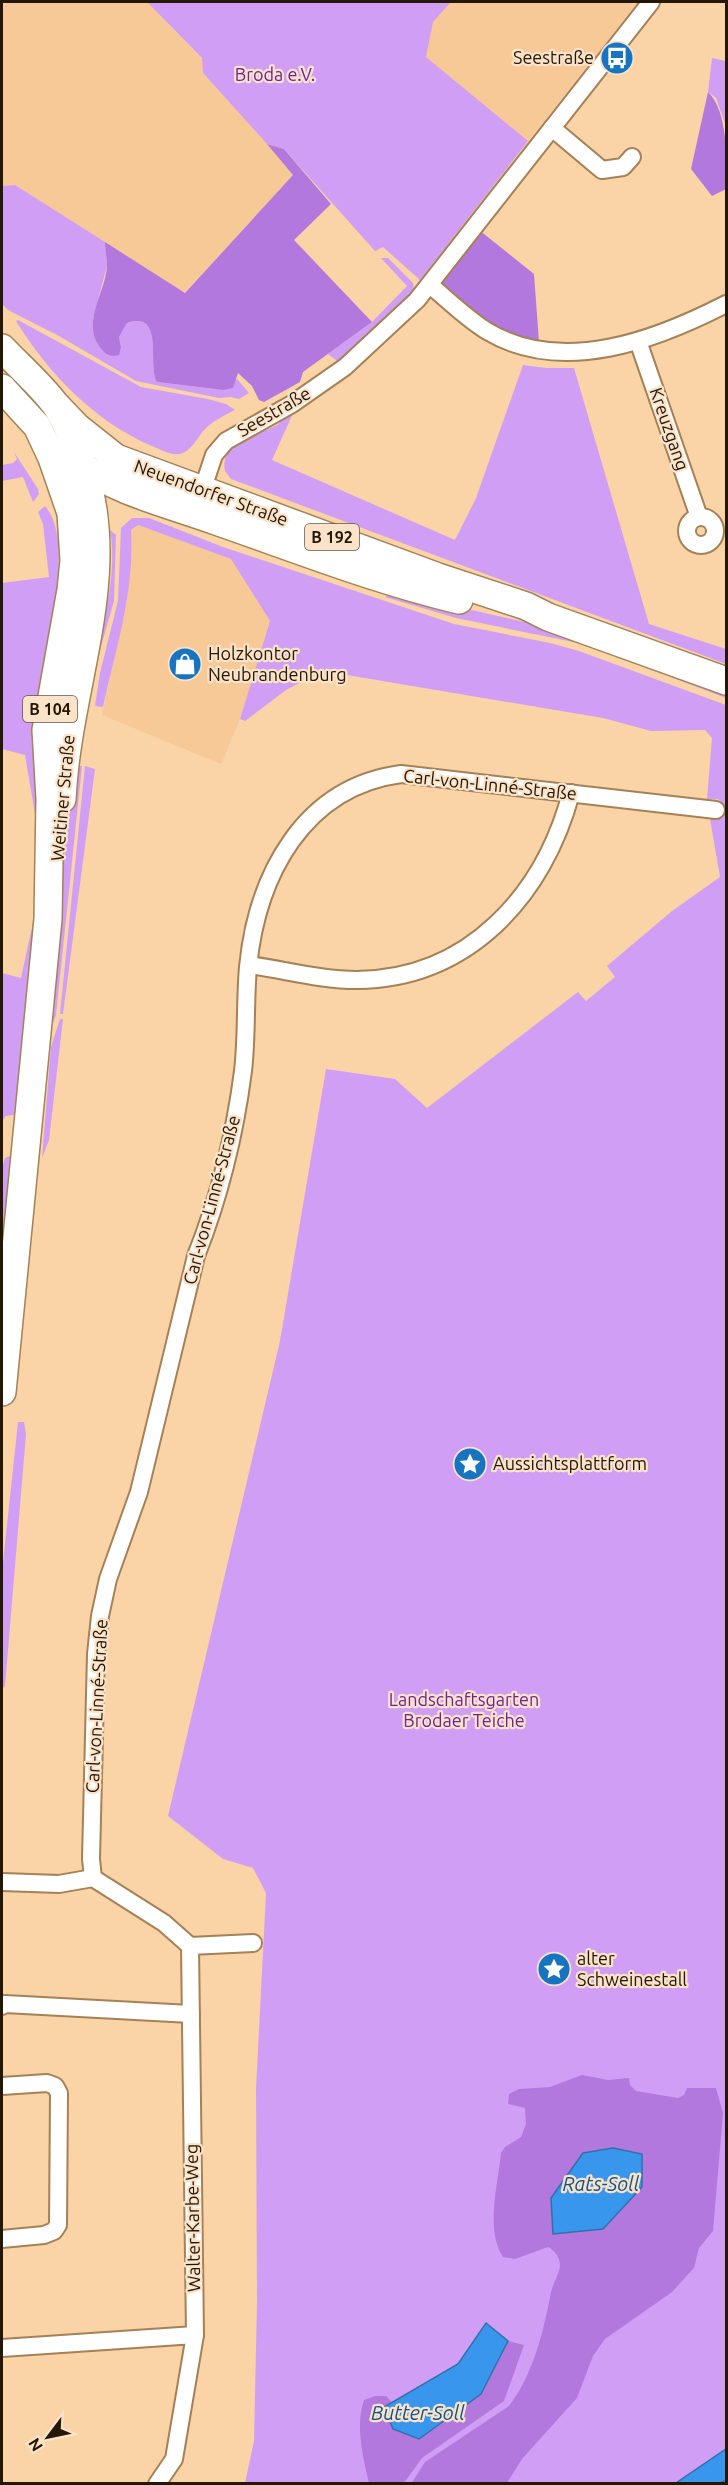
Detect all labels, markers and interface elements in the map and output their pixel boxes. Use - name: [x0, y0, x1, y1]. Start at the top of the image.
- bus stop icon: Seestraße: [599, 40, 635, 76]
- place label: Seestraße: [513, 47, 594, 67]
- park label: Broda e.V.: [235, 64, 315, 84]
- street label: Seestraße: [233, 382, 314, 440]
- street label: Kreuzgang: [646, 385, 693, 473]
- street label: Neuendorfer Straße: [132, 455, 291, 529]
- road number: B 192: [305, 524, 359, 550]
- place label: Holzkontor Neubrandenburg: [208, 643, 347, 684]
- shop icon: Holzkontor Neubrandenburg: [167, 646, 203, 682]
- road number: B 104: [23, 696, 77, 722]
- street label: Weitiner Straße: [47, 734, 77, 862]
- street label: Carl-von-Linné-Straße: [402, 765, 578, 803]
- street label: Carl-von-Linné-Straße: [179, 1113, 243, 1287]
- place icon: Aussichtsplattform: [452, 1446, 488, 1482]
- place label: Aussichtsplattform: [493, 1453, 647, 1473]
- street label: Carl-von-Linné-Straße: [81, 1618, 111, 1794]
- park label: Landschaftsgarten Brodaer Teiche: [389, 1689, 539, 1730]
- place label: alter Schweinestall: [577, 1948, 687, 1989]
- place icon: alter Schweinestall: [536, 1951, 572, 1987]
- street label: Walter-Karbe-Weg: [181, 2144, 203, 2292]
- water label: Rats-Soll: [563, 2172, 640, 2195]
- water label: Butter-Soll: [371, 2401, 465, 2424]
- north arrow: [18, 2407, 78, 2467]
- text: N: [24, 2435, 46, 2455]

